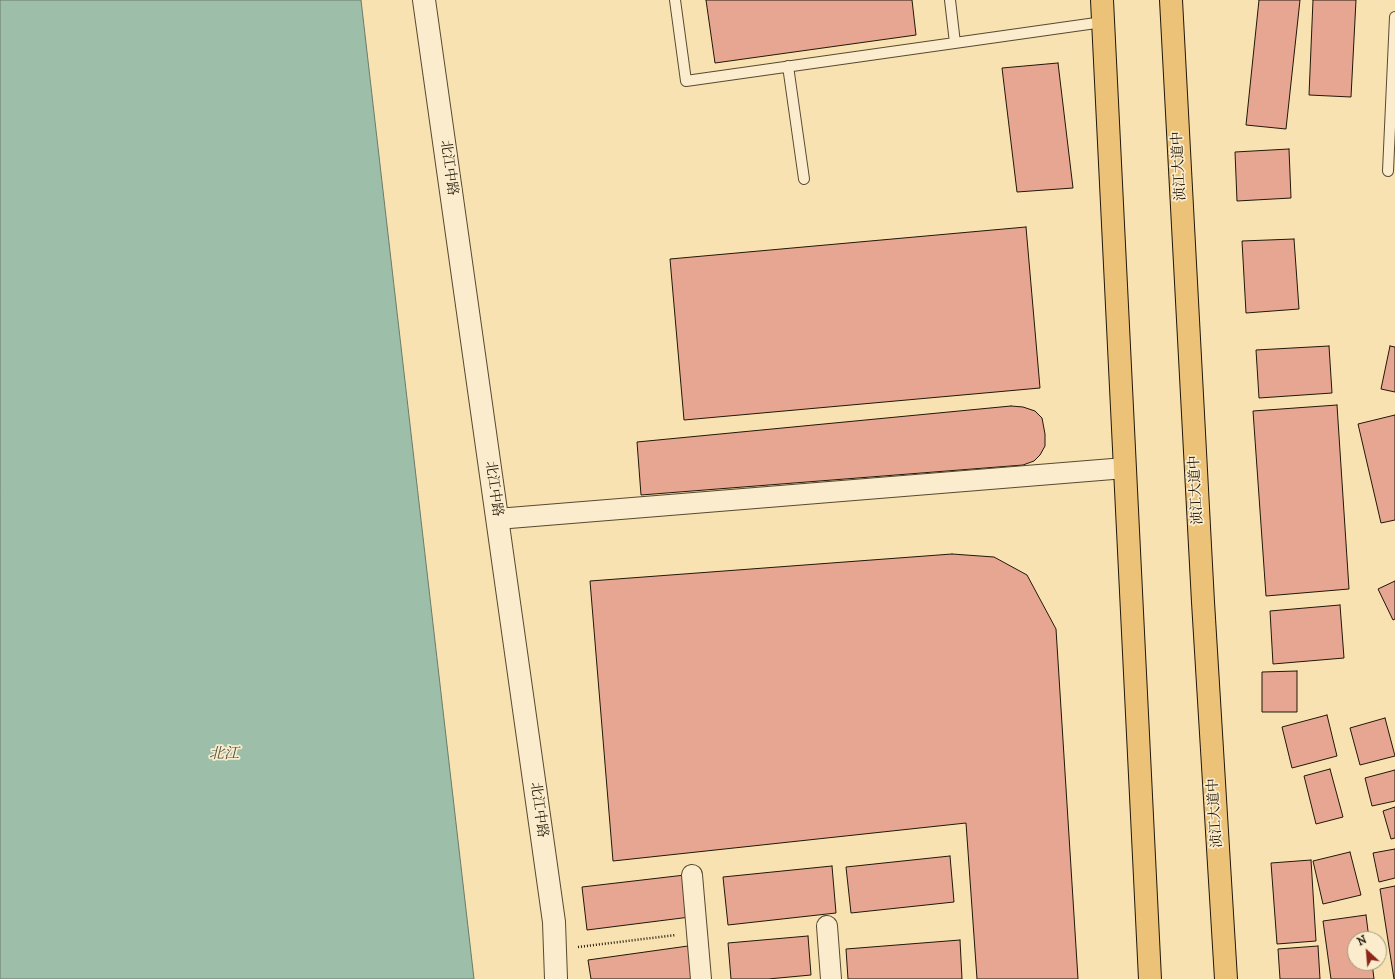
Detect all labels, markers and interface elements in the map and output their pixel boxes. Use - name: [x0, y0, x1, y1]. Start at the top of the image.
- street label: 浈江大道中: [1170, 131, 1190, 201]
- street label: 北江中路: [436, 139, 460, 197]
- street label: 浈江大道中: [1187, 455, 1207, 525]
- street label: 北江中路: [481, 460, 505, 518]
- water label: 北江: [209, 746, 239, 764]
- street label: 浈江大道中: [1205, 777, 1227, 849]
- street label: 北江中路: [526, 781, 550, 839]
- north arrow: [1347, 931, 1387, 971]
- text: N: [1355, 933, 1369, 949]

